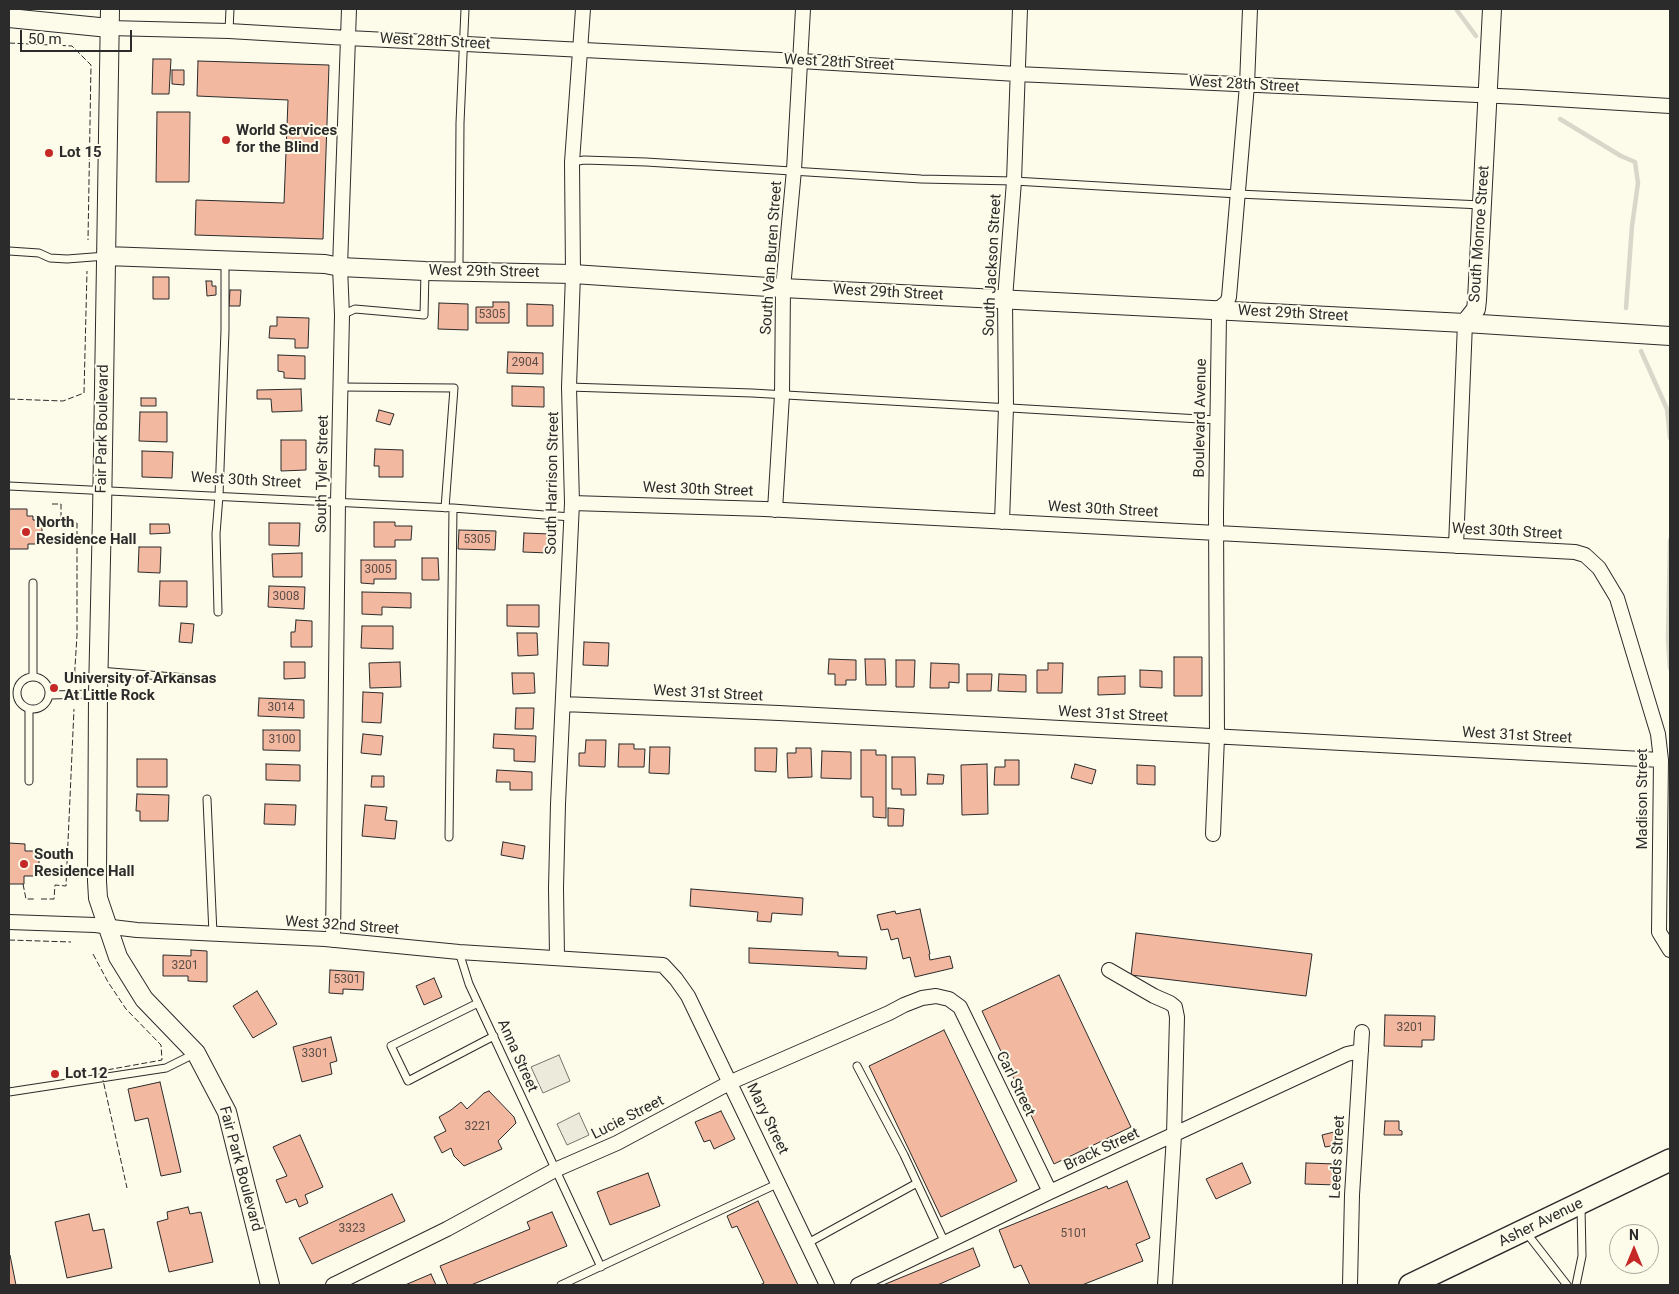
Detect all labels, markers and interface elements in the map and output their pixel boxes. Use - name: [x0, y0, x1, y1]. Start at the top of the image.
- scale bar: [22, 20, 135, 52]
- text: 50 m: [28, 30, 62, 48]
- street label: West 28th Street: [379, 30, 491, 54]
- street label: West 28th Street: [783, 51, 895, 75]
- street label: West 28th Street: [1188, 73, 1300, 97]
- place label: World Services for the Blind: [236, 122, 337, 157]
- marker: World Services for the Blind: [220, 134, 232, 146]
- place label: Lot 15: [59, 144, 102, 162]
- marker: Lot 15: [43, 147, 55, 159]
- street label: South Monroe Street: [1466, 165, 1494, 303]
- street label: South Van Buren Street: [758, 181, 786, 335]
- street label: South Jackson Street: [980, 193, 1006, 337]
- street label: West 29th Street: [428, 262, 540, 282]
- street label: West 29th Street: [832, 281, 944, 305]
- street label: West 29th Street: [1237, 302, 1349, 326]
- house number: 5305: [479, 308, 505, 322]
- house number: 2904: [512, 356, 538, 370]
- street label: Boulevard Avenue: [1191, 358, 1211, 478]
- street label: Fair Park Boulevard: [93, 364, 113, 494]
- street label: South Harrison Street: [543, 411, 563, 555]
- street label: South Tyler Street: [313, 415, 333, 533]
- street label: West 30th Street: [190, 469, 302, 493]
- street label: West 30th Street: [642, 479, 754, 501]
- street label: West 30th Street: [1047, 498, 1159, 522]
- place label: North Residence Hall: [36, 514, 137, 549]
- street label: West 30th Street: [1451, 520, 1563, 544]
- marker: North Residence Hall: [20, 526, 32, 538]
- house number: 5305: [464, 533, 490, 547]
- house number: 3005: [365, 563, 391, 577]
- house number: 3008: [273, 590, 299, 604]
- place label: University of Arkansas At Little Rock: [64, 670, 216, 705]
- marker: University of Arkansas At Little Rock: [48, 682, 60, 694]
- street label: West 31st Street: [653, 682, 763, 706]
- house number: 3014: [268, 701, 294, 715]
- street label: West 31st Street: [1058, 703, 1168, 727]
- street label: West 31st Street: [1462, 724, 1572, 748]
- house number: 3100: [269, 733, 295, 747]
- street label: Madison Street: [1634, 748, 1652, 850]
- place label: South Residence Hall: [34, 846, 135, 881]
- marker: South Residence Hall: [18, 858, 30, 870]
- street label: West 32nd Street: [284, 913, 400, 939]
- house number: 3201: [172, 959, 198, 973]
- house number: 5301: [334, 973, 360, 987]
- street label: Anna Street: [493, 1017, 541, 1095]
- house number: 3201: [1397, 1021, 1423, 1035]
- house number: 3301: [302, 1047, 328, 1061]
- street label: Carl Street: [992, 1049, 1038, 1119]
- place label: Lot 12: [65, 1065, 108, 1083]
- marker: Lot 12: [49, 1068, 61, 1080]
- street label: Mary Street: [742, 1081, 792, 1157]
- street label: Lucie Street: [589, 1092, 667, 1144]
- street label: Fair Park Boulevard: [215, 1104, 265, 1234]
- street label: Leeds Street: [1327, 1115, 1349, 1199]
- house number: 3221: [465, 1120, 491, 1134]
- street label: Brack Street: [1061, 1125, 1143, 1175]
- street label: Asher Avenue: [1496, 1195, 1586, 1251]
- house number: 3323: [339, 1222, 365, 1236]
- north arrow: [1609, 1224, 1659, 1274]
- house number: 5101: [1061, 1227, 1087, 1241]
- text: N: [1629, 1227, 1639, 1243]

